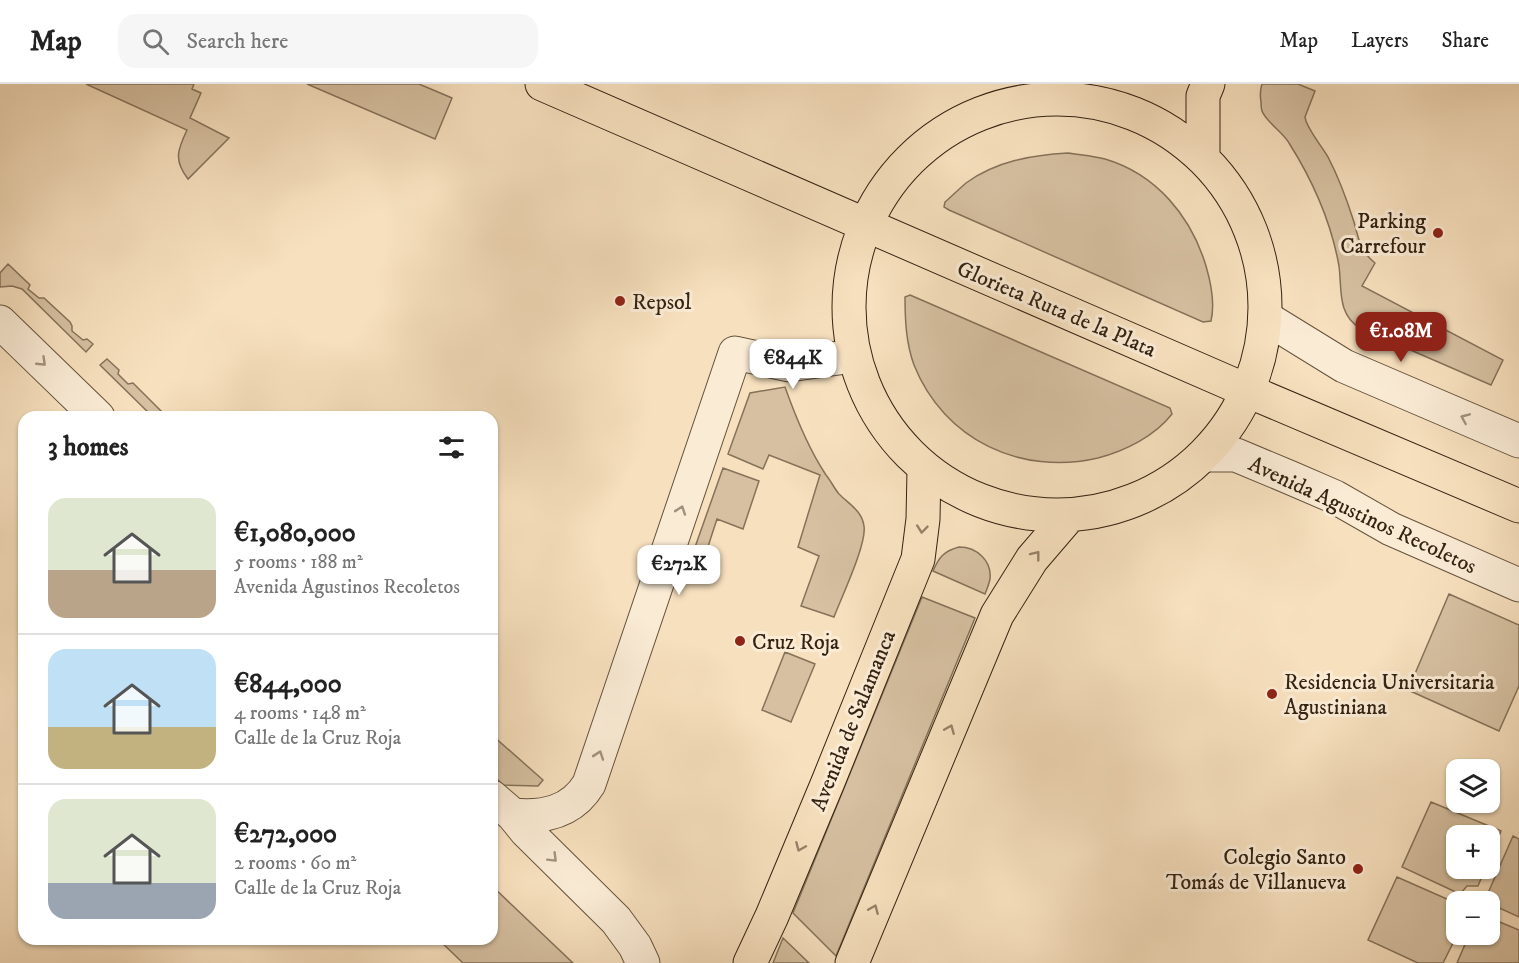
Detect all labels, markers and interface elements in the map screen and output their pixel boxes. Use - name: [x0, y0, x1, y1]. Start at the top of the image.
- search box: [118, 14, 538, 68]
- text: Map: [30, 24, 82, 59]
- icon: search: [139, 25, 172, 58]
- text: Search here: [187, 28, 288, 55]
- text: Map: [1279, 28, 1318, 54]
- text: Layers: [1351, 28, 1409, 54]
- text: Share: [1442, 28, 1489, 54]
- place label: Parking Carrefour: [1340, 208, 1427, 260]
- marker: Parking Carrefour: [1431, 226, 1445, 240]
- street label: Glorieta Ruta de la Plata: [953, 255, 1161, 364]
- place label: Repsol: [632, 289, 692, 316]
- marker: Repsol: [613, 294, 627, 308]
- pin: €1.08M: [1352, 312, 1450, 363]
- text: €1.08M: [1370, 319, 1432, 344]
- pin: €844K: [751, 339, 835, 390]
- text: €844K: [764, 346, 822, 371]
- one-way arrow: [34, 355, 45, 366]
- one-way arrow: [1461, 413, 1472, 425]
- text: 3 homes: [48, 431, 128, 464]
- icon: filters: [435, 431, 468, 464]
- street label: Avenida Agustinos Recoletos: [1244, 451, 1481, 580]
- one-way arrow: [674, 505, 687, 516]
- text: €1,080,000: [234, 517, 356, 550]
- icon: home: [96, 522, 168, 594]
- one-way arrow: [916, 524, 929, 533]
- pin: €272K: [637, 545, 721, 596]
- text: 5 rooms · 188 m²: [234, 550, 363, 575]
- one-way arrow: [1028, 551, 1039, 562]
- text: €272K: [651, 552, 707, 577]
- text: Avenida Agustinos Recoletos: [234, 575, 460, 600]
- street label: Avenida de Salamanca: [805, 626, 902, 815]
- place label: Cruz Roja: [752, 629, 840, 656]
- marker: Cruz Roja: [733, 634, 747, 648]
- text: €844,000: [234, 668, 342, 701]
- place label: Residencia Universitaria Agustiniana: [1284, 669, 1495, 721]
- icon: home: [96, 673, 168, 745]
- marker: Residencia Universitaria Agustiniana: [1265, 687, 1279, 701]
- text: 4 rooms · 148 m²: [234, 701, 366, 726]
- one-way arrow: [942, 724, 954, 735]
- text: Calle de la Cruz Roja: [234, 726, 401, 751]
- one-way arrow: [592, 750, 605, 761]
- map controls: [1446, 759, 1500, 945]
- button: layers: [1446, 759, 1500, 813]
- text: €272,000: [234, 818, 337, 851]
- icon: home: [96, 823, 168, 895]
- button: +: [1446, 825, 1500, 879]
- one-way arrow: [795, 841, 807, 852]
- place label: Colegio Santo Tomás de Villanueva: [1166, 844, 1347, 896]
- one-way arrow: [545, 850, 556, 861]
- text: 2 rooms · 60 m²: [234, 851, 356, 876]
- marker: Colegio Santo Tomás de Villanueva: [1351, 862, 1365, 876]
- text: Calle de la Cruz Roja: [234, 876, 401, 901]
- button: −: [1446, 891, 1500, 945]
- one-way arrow: [867, 904, 879, 915]

